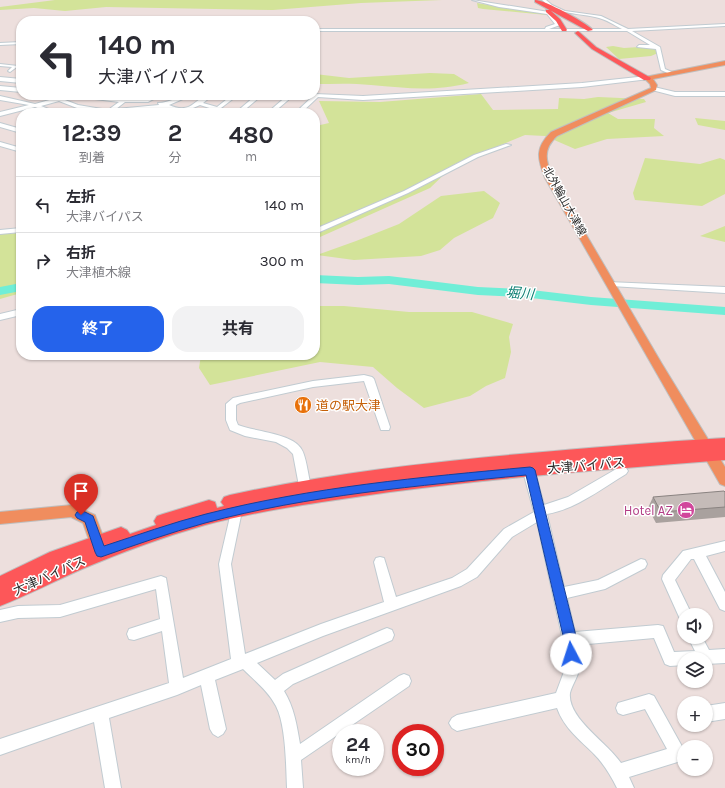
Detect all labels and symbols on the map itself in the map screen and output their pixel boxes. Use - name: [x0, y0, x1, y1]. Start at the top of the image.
- street label: 北外輪山大津線: [540, 164, 589, 238]
- water label: 堀川: [505, 284, 537, 303]
- restaurant icon: 道の駅大津: [293, 395, 313, 415]
- place label: 道の駅大津: [316, 398, 381, 413]
- street label: 大津バイパス: [547, 455, 625, 476]
- pin: [64, 474, 98, 515]
- hotel icon: Hotel AZ: [676, 500, 696, 520]
- place label: Hotel AZ: [624, 503, 673, 518]
- street label: 大津バイパス: [11, 553, 88, 598]
- position arrow: [550, 633, 592, 675]
- speed limit sign: 30: [392, 724, 444, 776]

